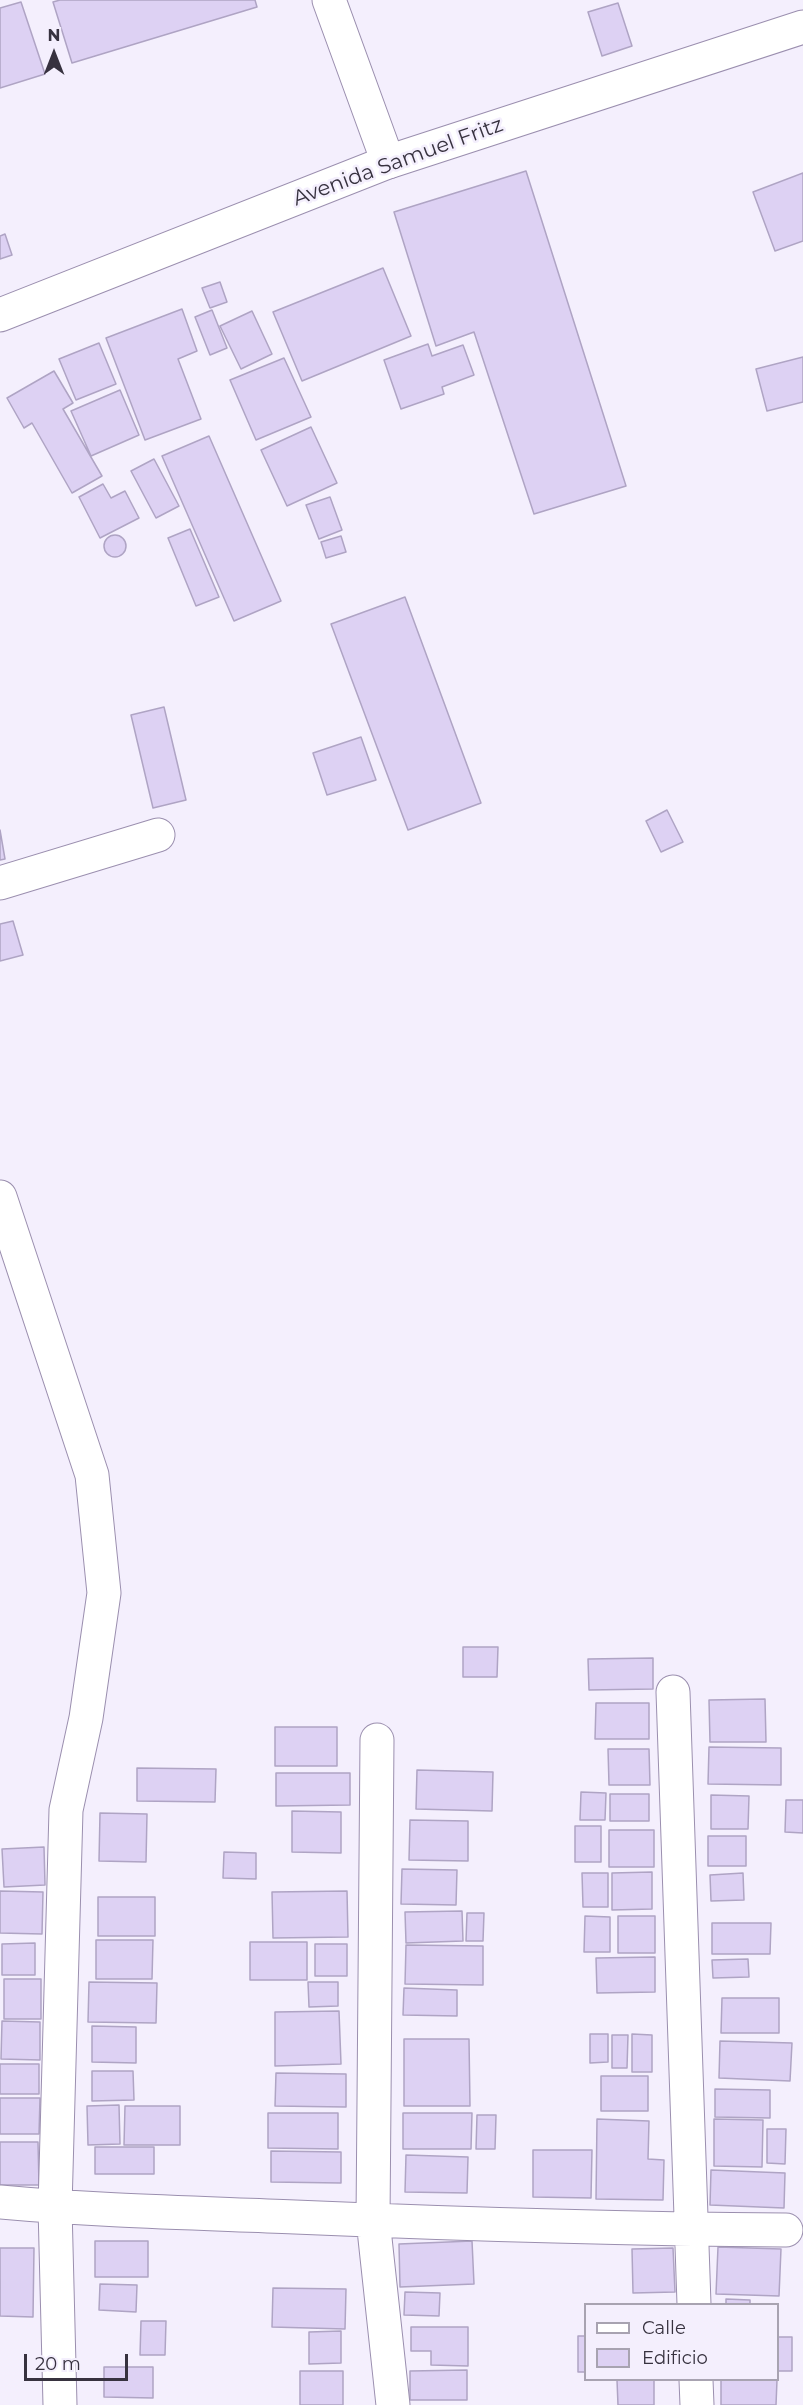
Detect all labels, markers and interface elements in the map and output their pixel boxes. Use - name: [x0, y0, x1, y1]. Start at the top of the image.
- north arrow: [24, 24, 84, 84]
- text: N: [48, 26, 60, 45]
- street label: Avenida Samuel Fritz: [289, 112, 507, 212]
- legend: [584, 2303, 779, 2381]
- text: Calle: [642, 2317, 686, 2339]
- scale bar: [27, 2342, 130, 2380]
- text: Edificio: [642, 2347, 708, 2369]
- text: 20 m: [35, 2353, 81, 2375]

